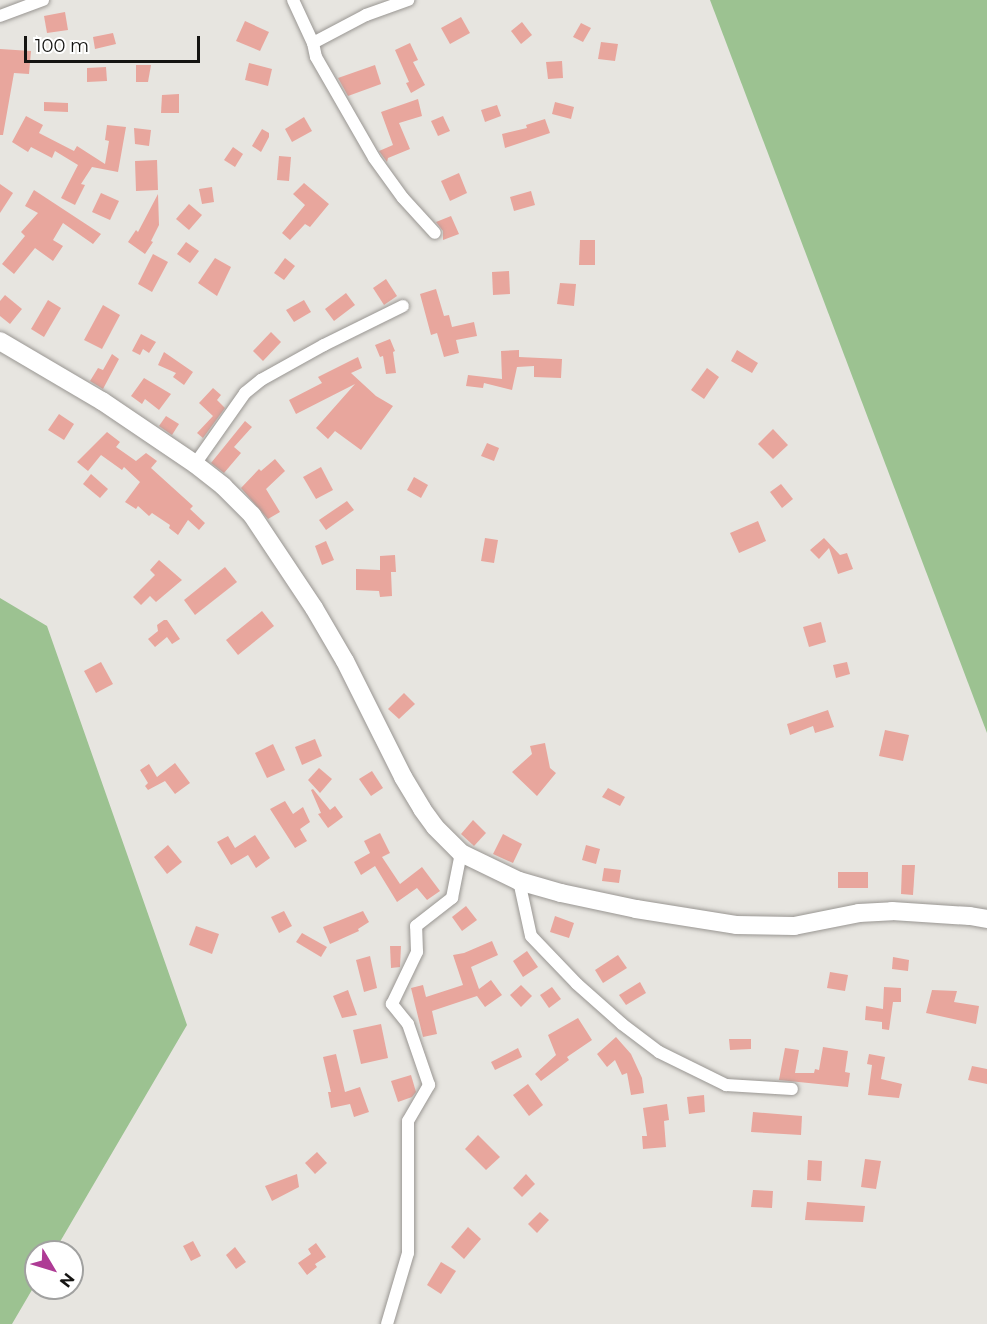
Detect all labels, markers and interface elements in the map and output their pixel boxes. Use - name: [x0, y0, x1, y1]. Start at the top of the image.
- scale bar: [27, 24, 202, 62]
- text: 100 m: [35, 35, 89, 57]
- north arrow: [24, 1240, 84, 1300]
- text: N: [56, 1269, 78, 1291]

